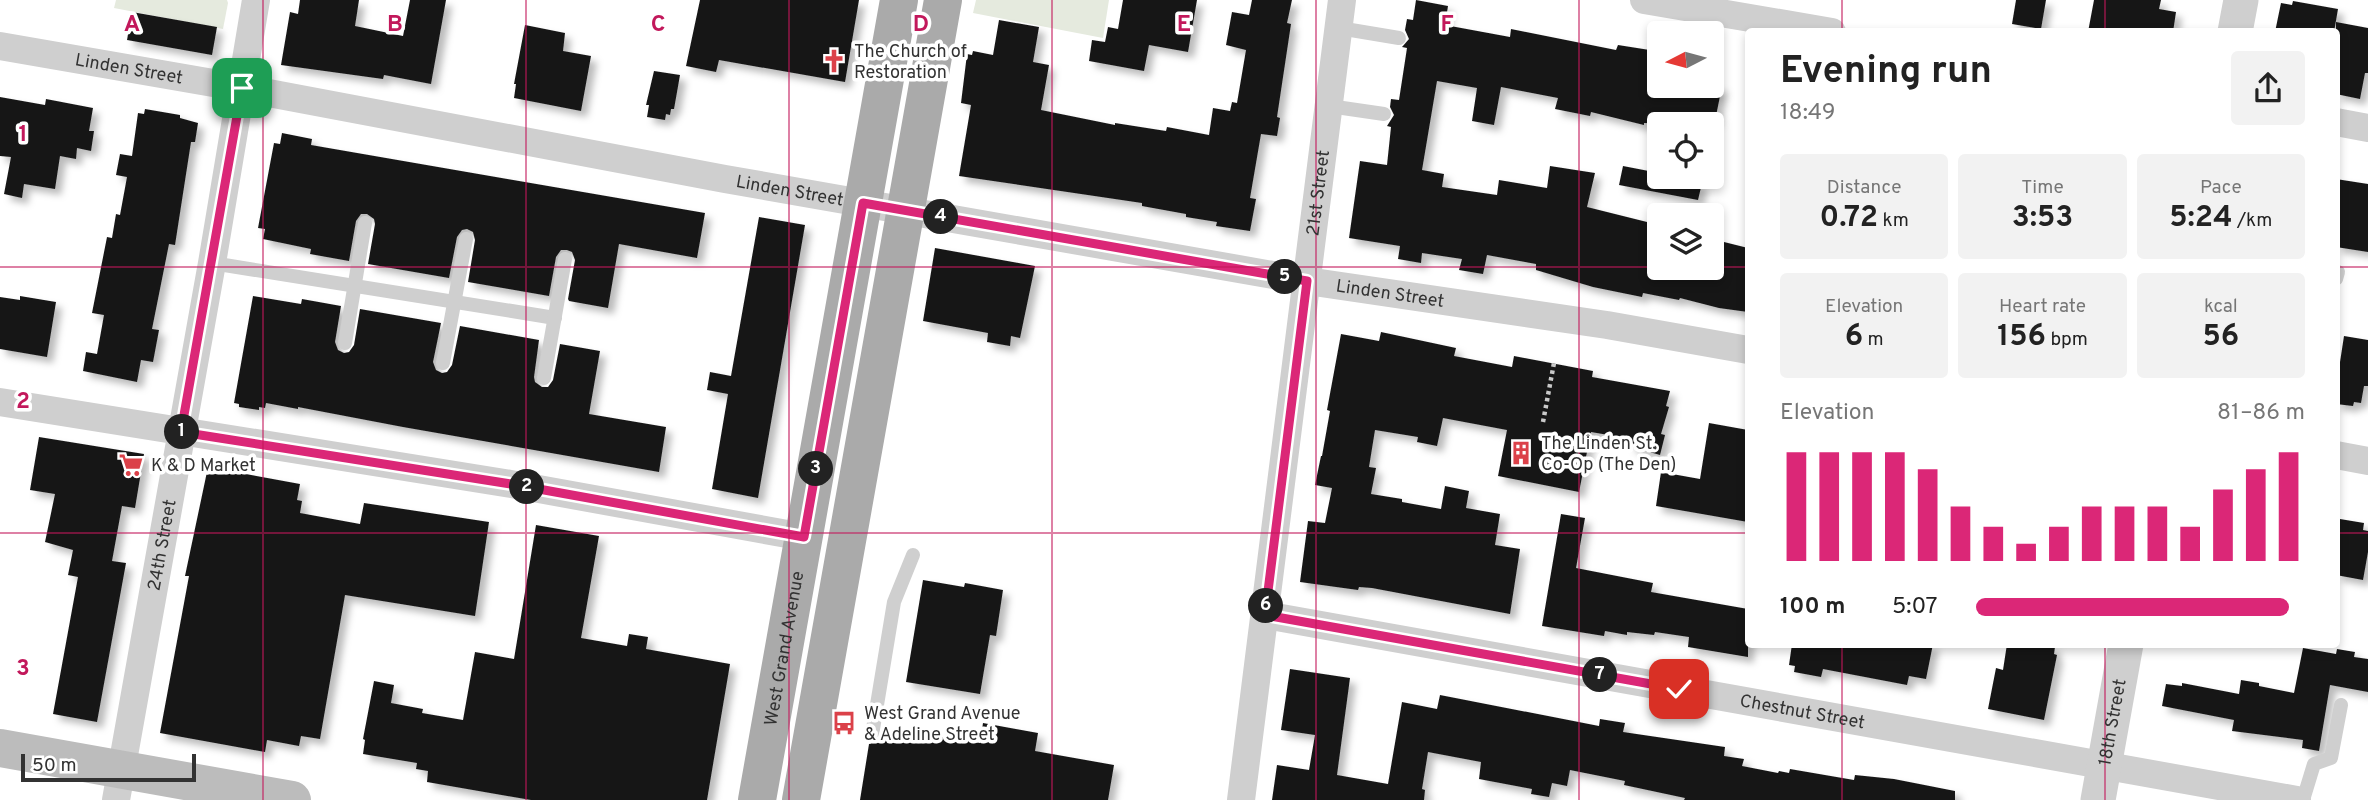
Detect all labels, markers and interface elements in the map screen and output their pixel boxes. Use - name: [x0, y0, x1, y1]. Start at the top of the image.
- text: A: [124, 11, 140, 40]
- text: B: [387, 11, 403, 40]
- text: C: [651, 11, 665, 40]
- text: D: [913, 11, 929, 40]
- text: E: [1177, 11, 1191, 40]
- text: F: [1440, 11, 1454, 40]
- north arrow: [1647, 21, 1724, 98]
- map controls: [1647, 21, 1724, 280]
- place label: The Church of Restoration: [854, 41, 967, 85]
- church icon: The Church of Restoration: [820, 47, 848, 75]
- text: Evening run: [1780, 48, 1992, 97]
- street label: Linden Street: [73, 49, 184, 91]
- button: share: [2231, 51, 2305, 125]
- pin: [212, 58, 272, 118]
- icon: arrive: [223, 69, 261, 107]
- text: 18:49: [1780, 99, 1835, 128]
- button: locate: [1647, 112, 1724, 189]
- text: 1: [18, 121, 28, 150]
- street label: 21st Street: [1302, 149, 1336, 237]
- street label: Linden Street: [734, 171, 845, 213]
- text: Distance: [1827, 176, 1901, 200]
- text: Time: [2021, 176, 2064, 200]
- text: Pace: [2200, 176, 2242, 200]
- pin: 4: [923, 200, 958, 234]
- text: 0.72: [1820, 200, 1878, 237]
- text: 3:53: [2012, 200, 2073, 237]
- text: 5:24: [2169, 200, 2233, 237]
- button: layers: [1647, 203, 1724, 280]
- text: 4: [934, 204, 947, 228]
- text: km: [1878, 209, 1909, 233]
- text: /km: [2233, 209, 2272, 233]
- pin: 5: [1268, 260, 1302, 294]
- text: 5: [1279, 264, 1290, 288]
- street label: Linden Street: [1334, 275, 1446, 314]
- text: Elevation: [1825, 295, 1903, 319]
- text: Heart rate: [1999, 295, 2086, 319]
- text: kcal: [2204, 295, 2238, 319]
- text: 6: [1845, 319, 1863, 356]
- text: 156: [1997, 319, 2046, 356]
- text: 56: [2202, 319, 2239, 356]
- text: m: [1863, 328, 1884, 352]
- text: bpm: [2046, 328, 2088, 352]
- text: 2: [16, 388, 30, 417]
- text: Elevation: [1780, 399, 1875, 428]
- text: 81–86 m: [2217, 399, 2305, 428]
- pin: 1: [164, 414, 200, 450]
- text: 1: [178, 419, 185, 443]
- place label: The Linden St. Co-Op (The Den): [1541, 433, 1676, 477]
- building icon: The Linden St. Co-Op (The Den): [1507, 439, 1535, 467]
- supermarket icon: K & D Market: [117, 451, 145, 479]
- pin: 3: [798, 452, 834, 486]
- place label: K & D Market: [151, 455, 256, 478]
- text: 3: [810, 456, 821, 480]
- pin: 2: [510, 470, 544, 504]
- text: 2: [521, 474, 532, 498]
- street label: 24th Street: [144, 498, 183, 593]
- street label: West Grand Avenue: [760, 570, 810, 728]
- pin: 6: [1248, 588, 1284, 624]
- text: 6: [1260, 593, 1271, 617]
- text: 100 m: [1780, 593, 1845, 622]
- text: 5:07: [1892, 593, 1938, 622]
- text: 3: [16, 655, 30, 684]
- pin: 7: [1582, 658, 1618, 692]
- pin: [1649, 659, 1709, 719]
- text: 7: [1594, 662, 1605, 686]
- icon: check: [1660, 670, 1698, 708]
- street label: 18th Street: [2094, 677, 2133, 768]
- street label: Chestnut Street: [1738, 690, 1867, 735]
- place label: West Grand Avenue & Adeline Street: [864, 703, 1021, 747]
- bus stop icon: West Grand Avenue & Adeline Street: [830, 709, 858, 737]
- scale bar: [21, 751, 196, 783]
- text: 50 m: [32, 754, 77, 778]

